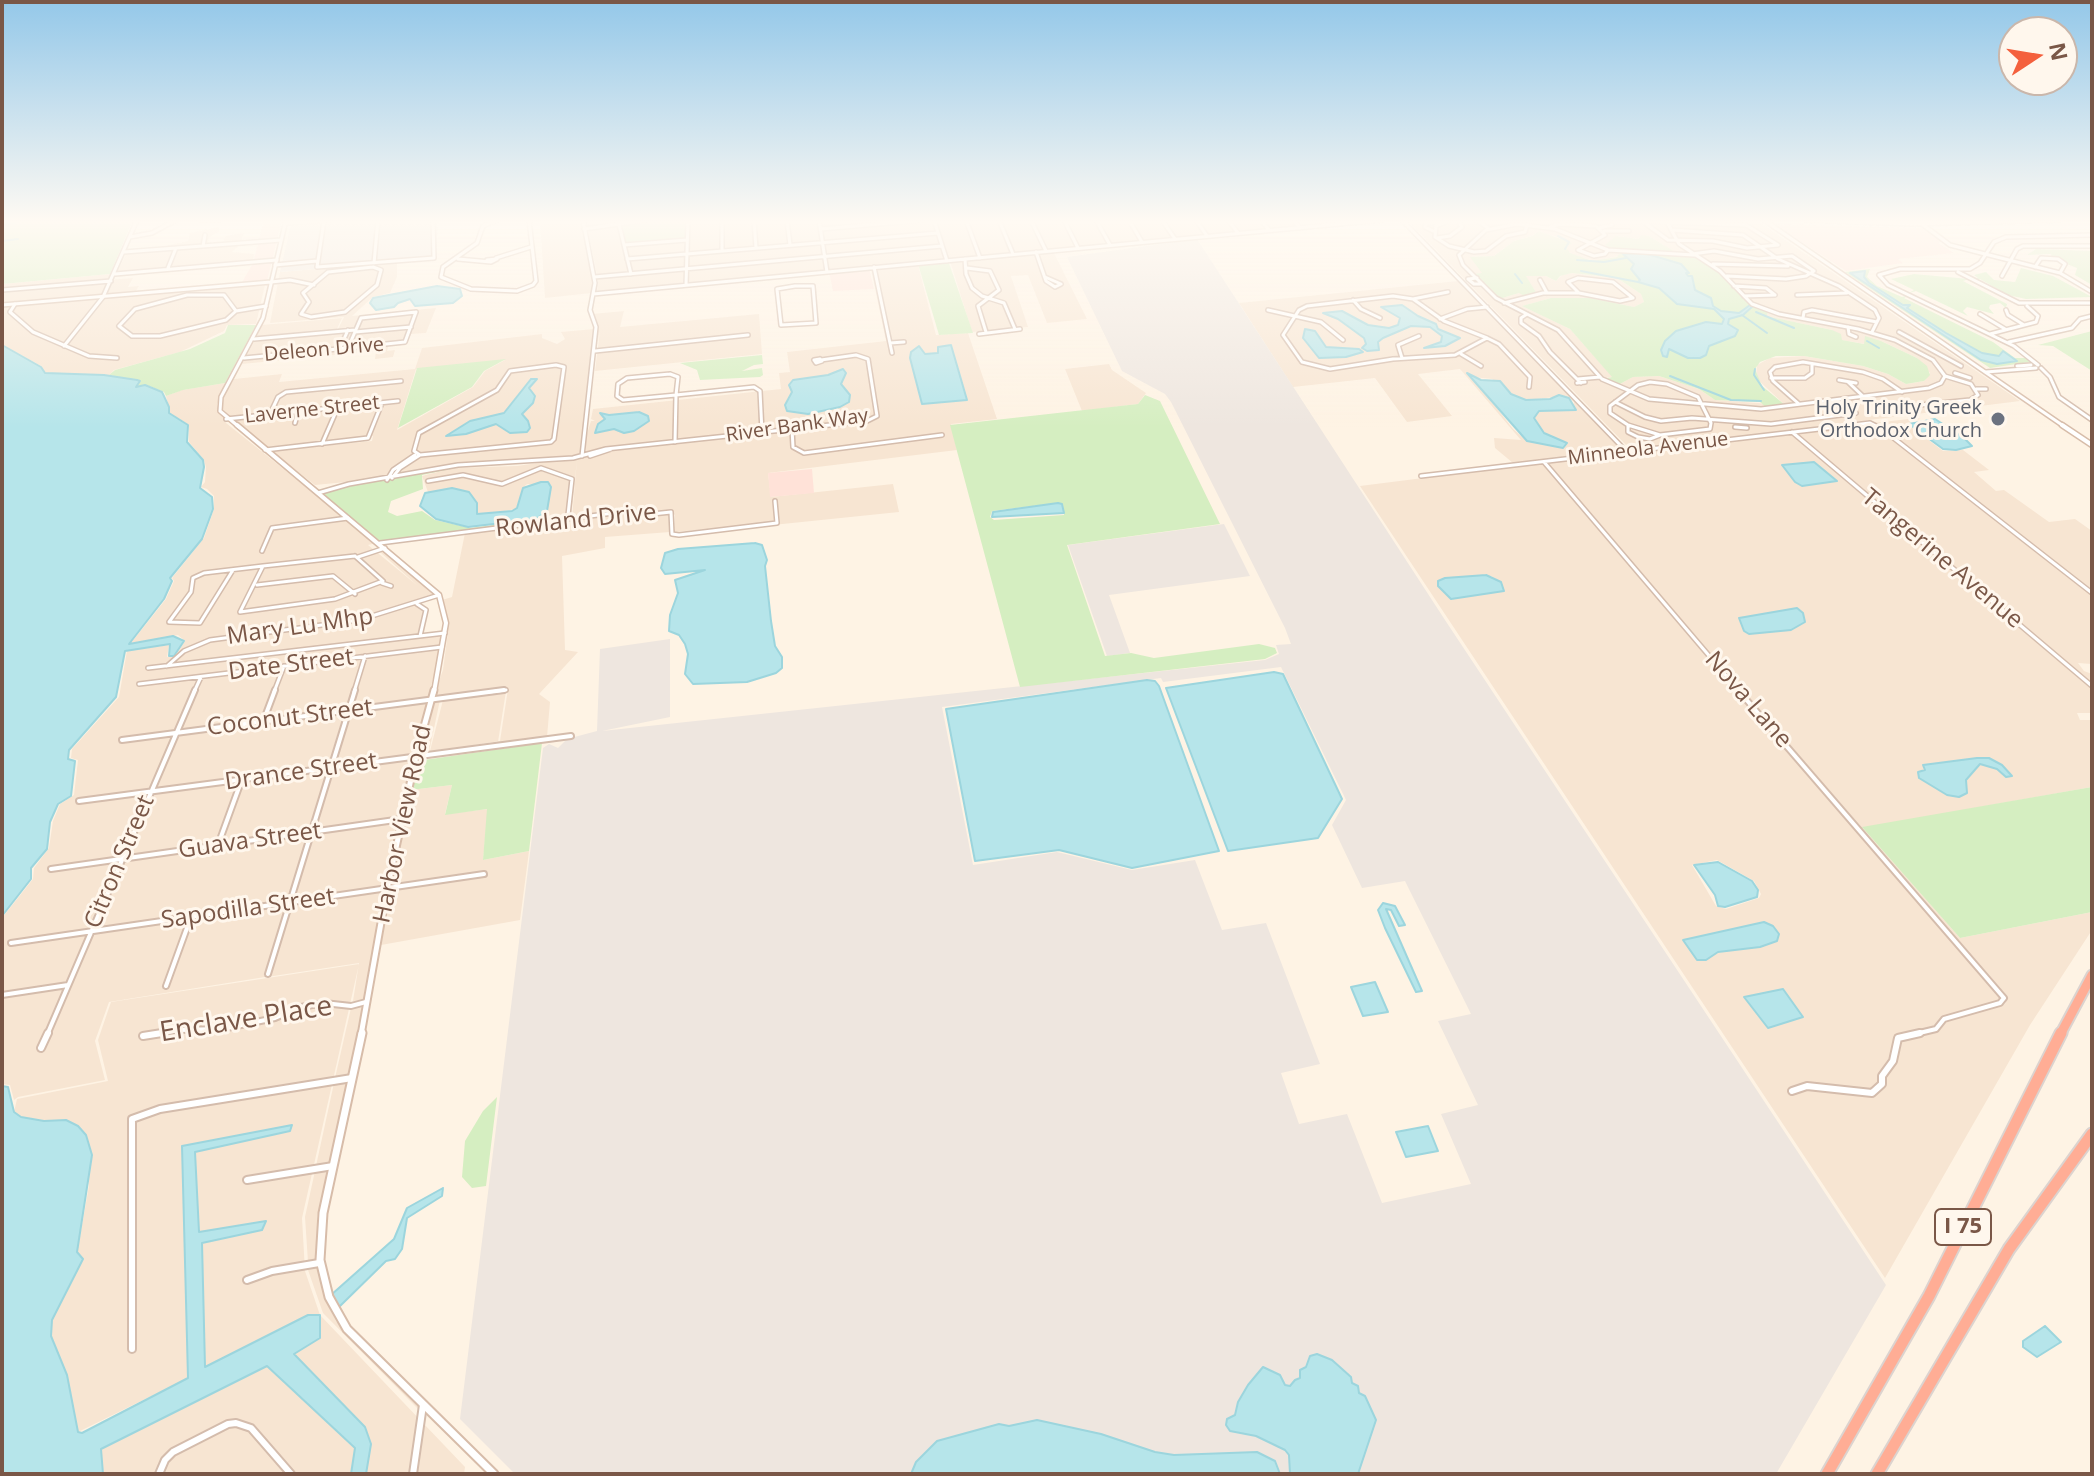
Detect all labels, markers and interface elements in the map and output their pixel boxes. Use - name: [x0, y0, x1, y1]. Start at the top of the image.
- north arrow: [1998, 16, 2078, 96]
- text: N: [2043, 40, 2076, 63]
- street label: Deleon Drive: [263, 333, 385, 367]
- street label: Laverne Street: [243, 391, 381, 429]
- place label: Holy Trinity Greek Orthodox Church: [1815, 396, 1982, 443]
- street label: River Bank Way: [724, 404, 870, 448]
- marker: Holy Trinity Greek Orthodox Church: [1989, 410, 2007, 428]
- street label: Minneola Avenue: [1566, 427, 1730, 471]
- street label: Tangerine Avenue: [1856, 483, 2028, 635]
- street label: Rowland Drive: [494, 498, 658, 544]
- street label: Mary Lu Mhp: [225, 602, 375, 652]
- street label: Date Street: [227, 643, 355, 687]
- street label: Nova Lane: [1698, 646, 1798, 754]
- street label: Coconut Street: [205, 694, 375, 742]
- street label: Harbor View Road: [368, 722, 438, 926]
- street label: Drance Street: [223, 747, 379, 797]
- street label: Citron Street: [79, 791, 161, 933]
- street label: Guava Street: [177, 817, 323, 865]
- street label: Sapodilla Street: [159, 883, 337, 935]
- street label: Enclave Place: [157, 990, 335, 1050]
- road number: I 75: [1935, 1209, 1991, 1245]

